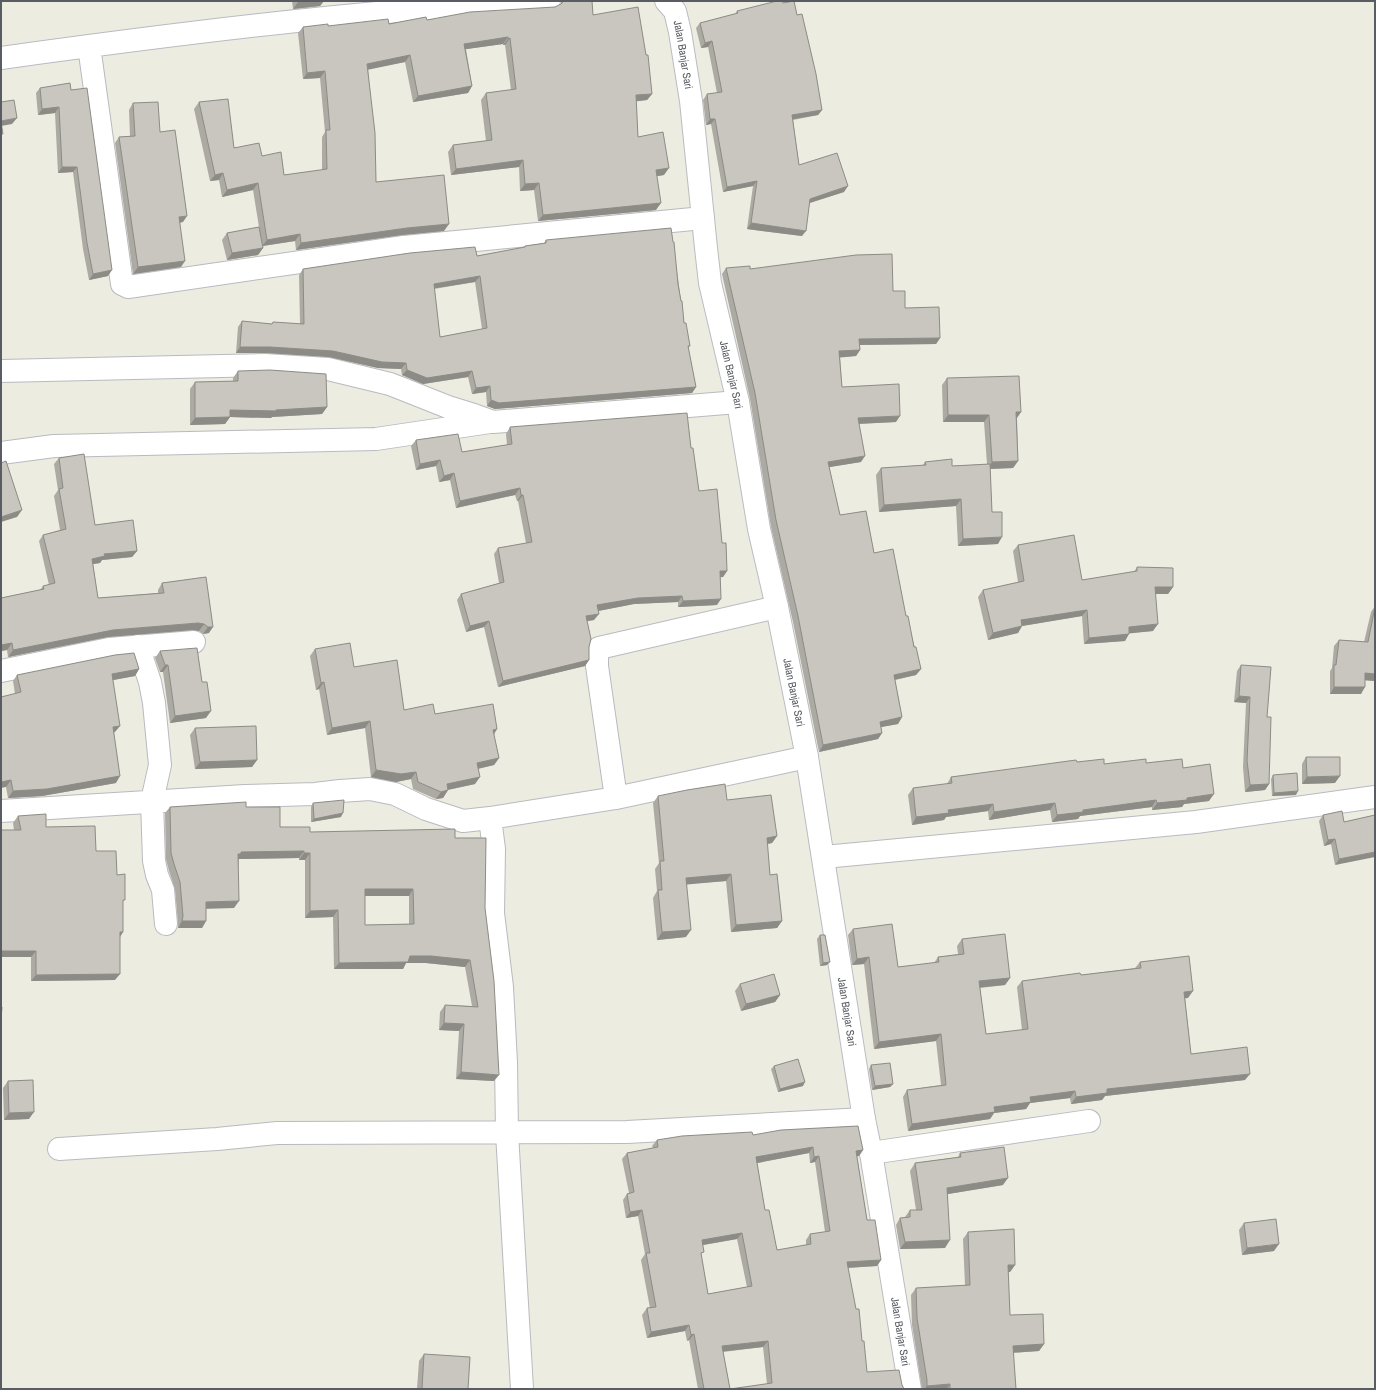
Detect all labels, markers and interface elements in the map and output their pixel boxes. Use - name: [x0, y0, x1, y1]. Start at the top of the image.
- street label: Jalan Banjar Sari: [670, 19, 696, 90]
- street label: Jalan Banjar Sari: [717, 339, 746, 410]
- street label: Jalan Banjar Sari: [780, 657, 808, 728]
- street label: Jalan Banjar Sari: [835, 977, 859, 1047]
- street label: Jalan Banjar Sari: [888, 1296, 913, 1367]

